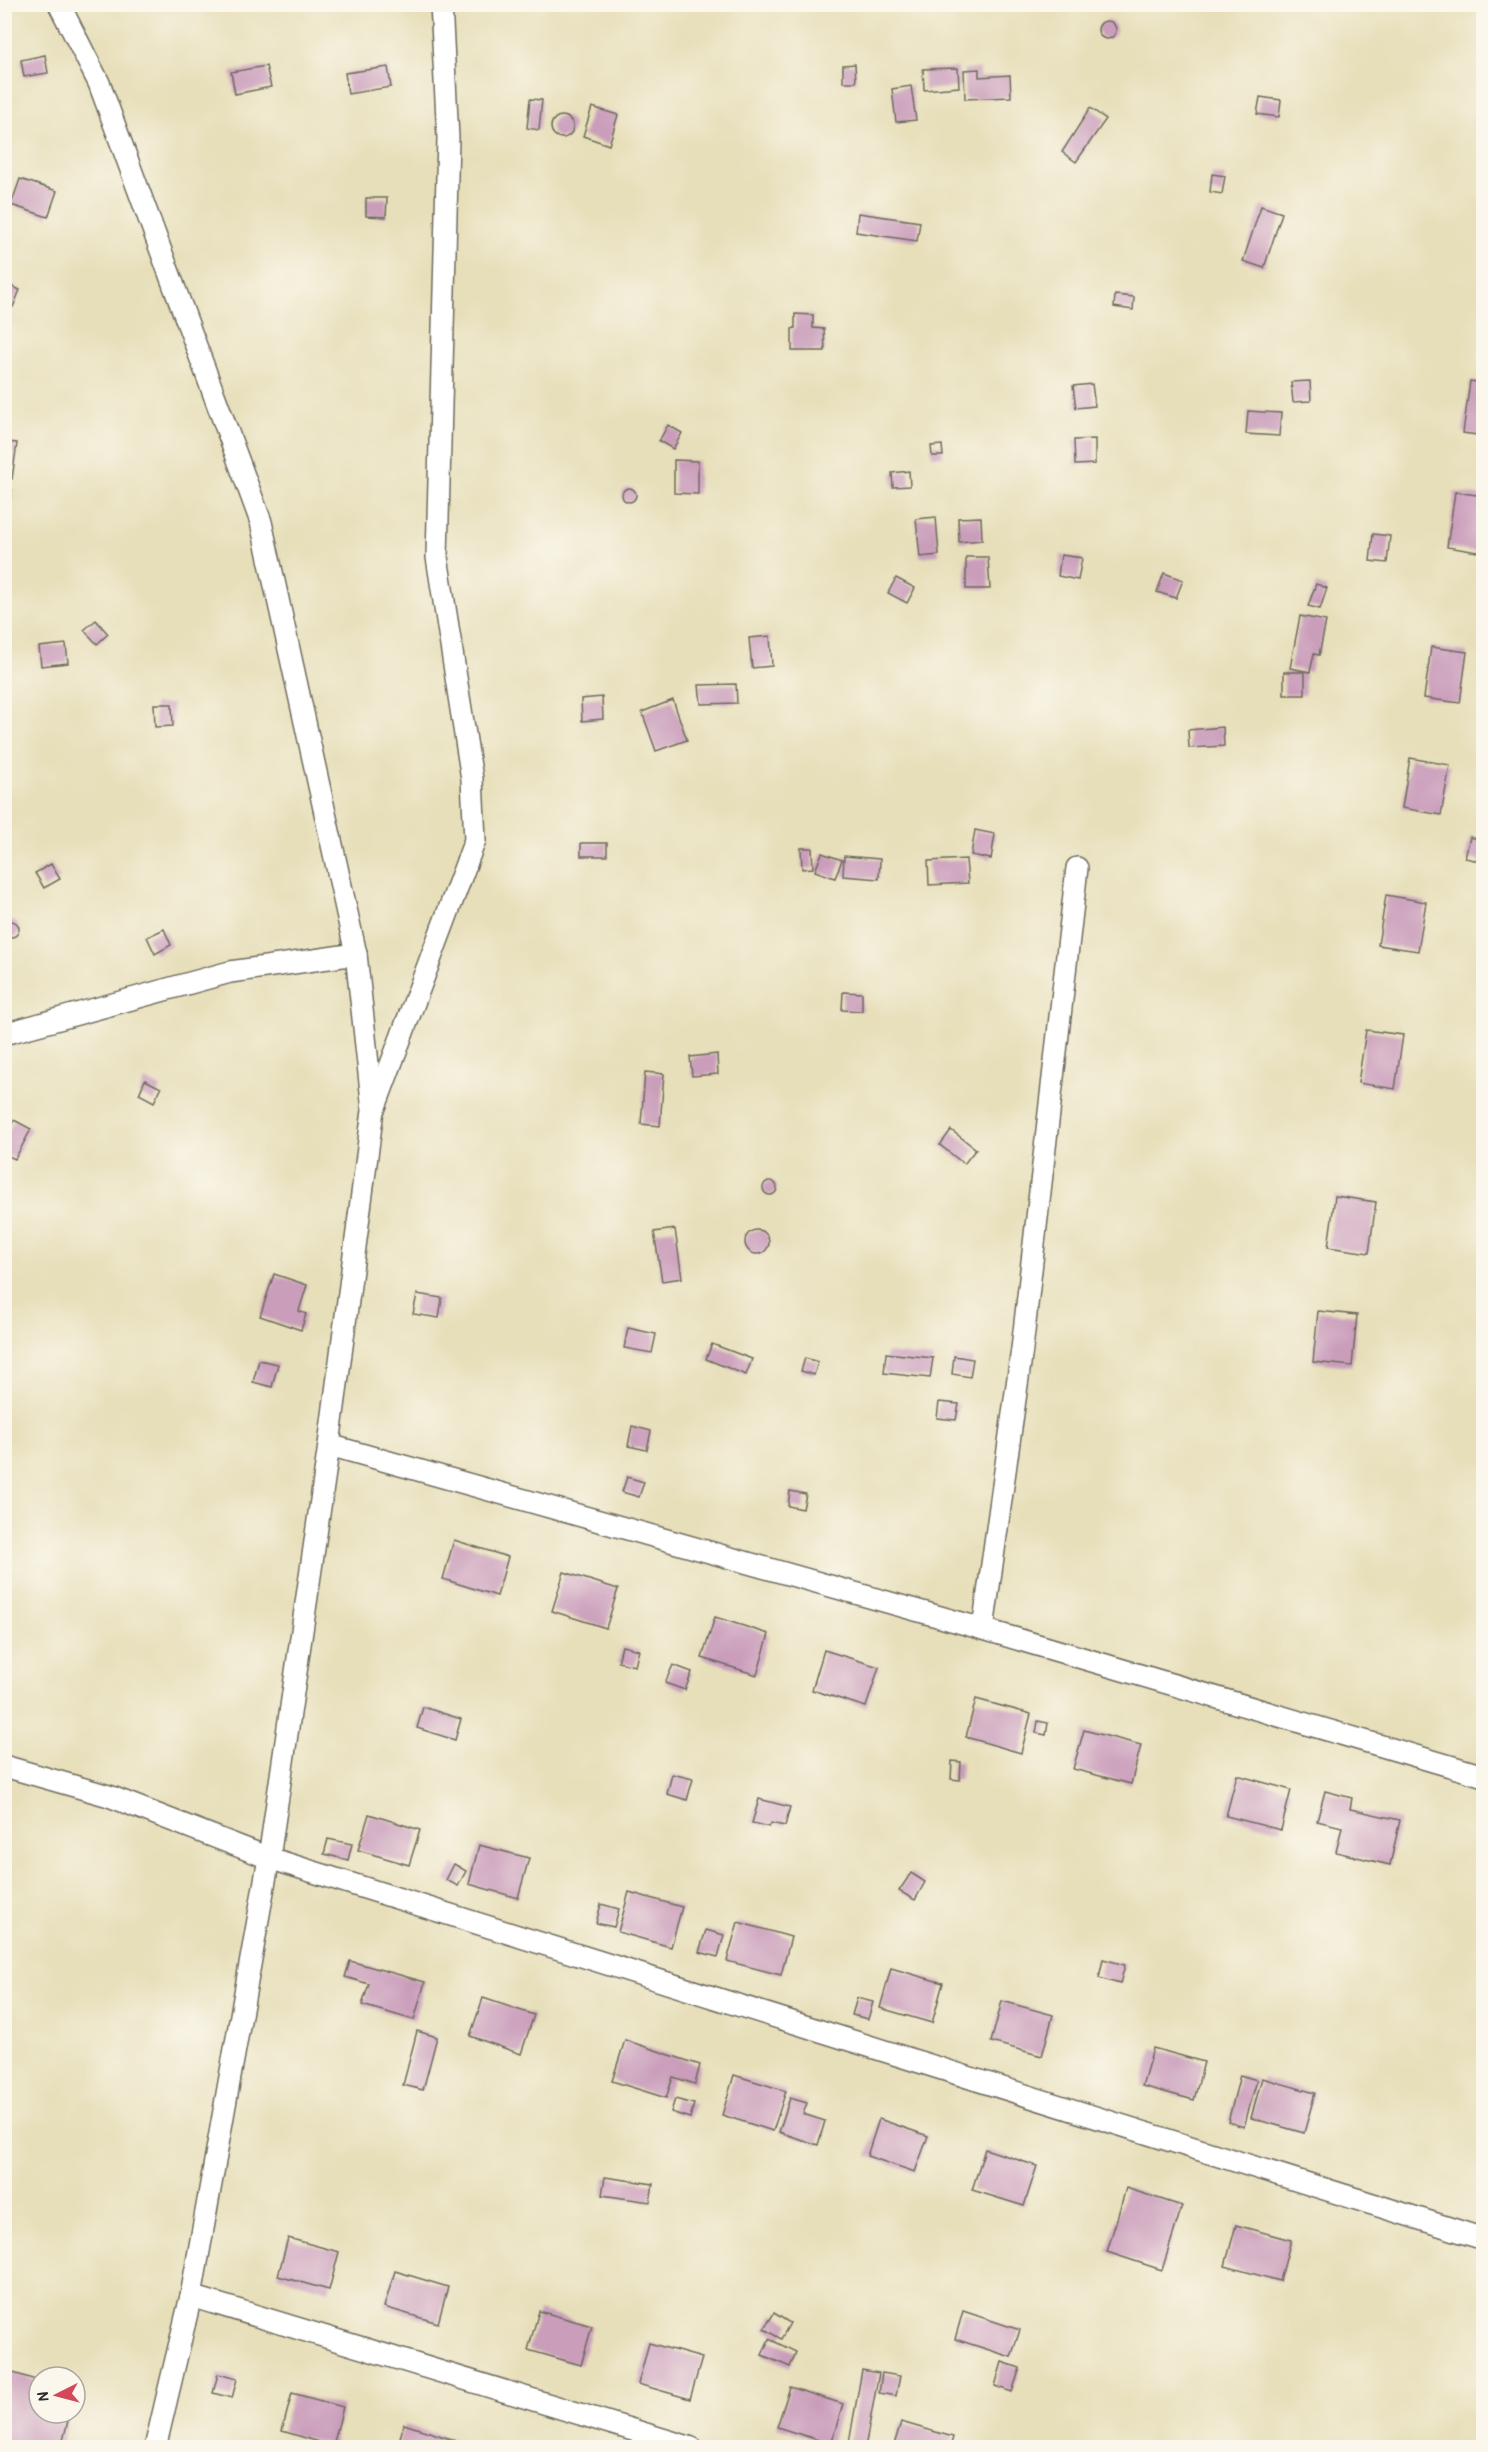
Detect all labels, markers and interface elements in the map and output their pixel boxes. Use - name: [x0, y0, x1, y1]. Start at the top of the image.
- north arrow: [27, 2365, 87, 2425]
- text: N: [31, 2391, 53, 2402]

